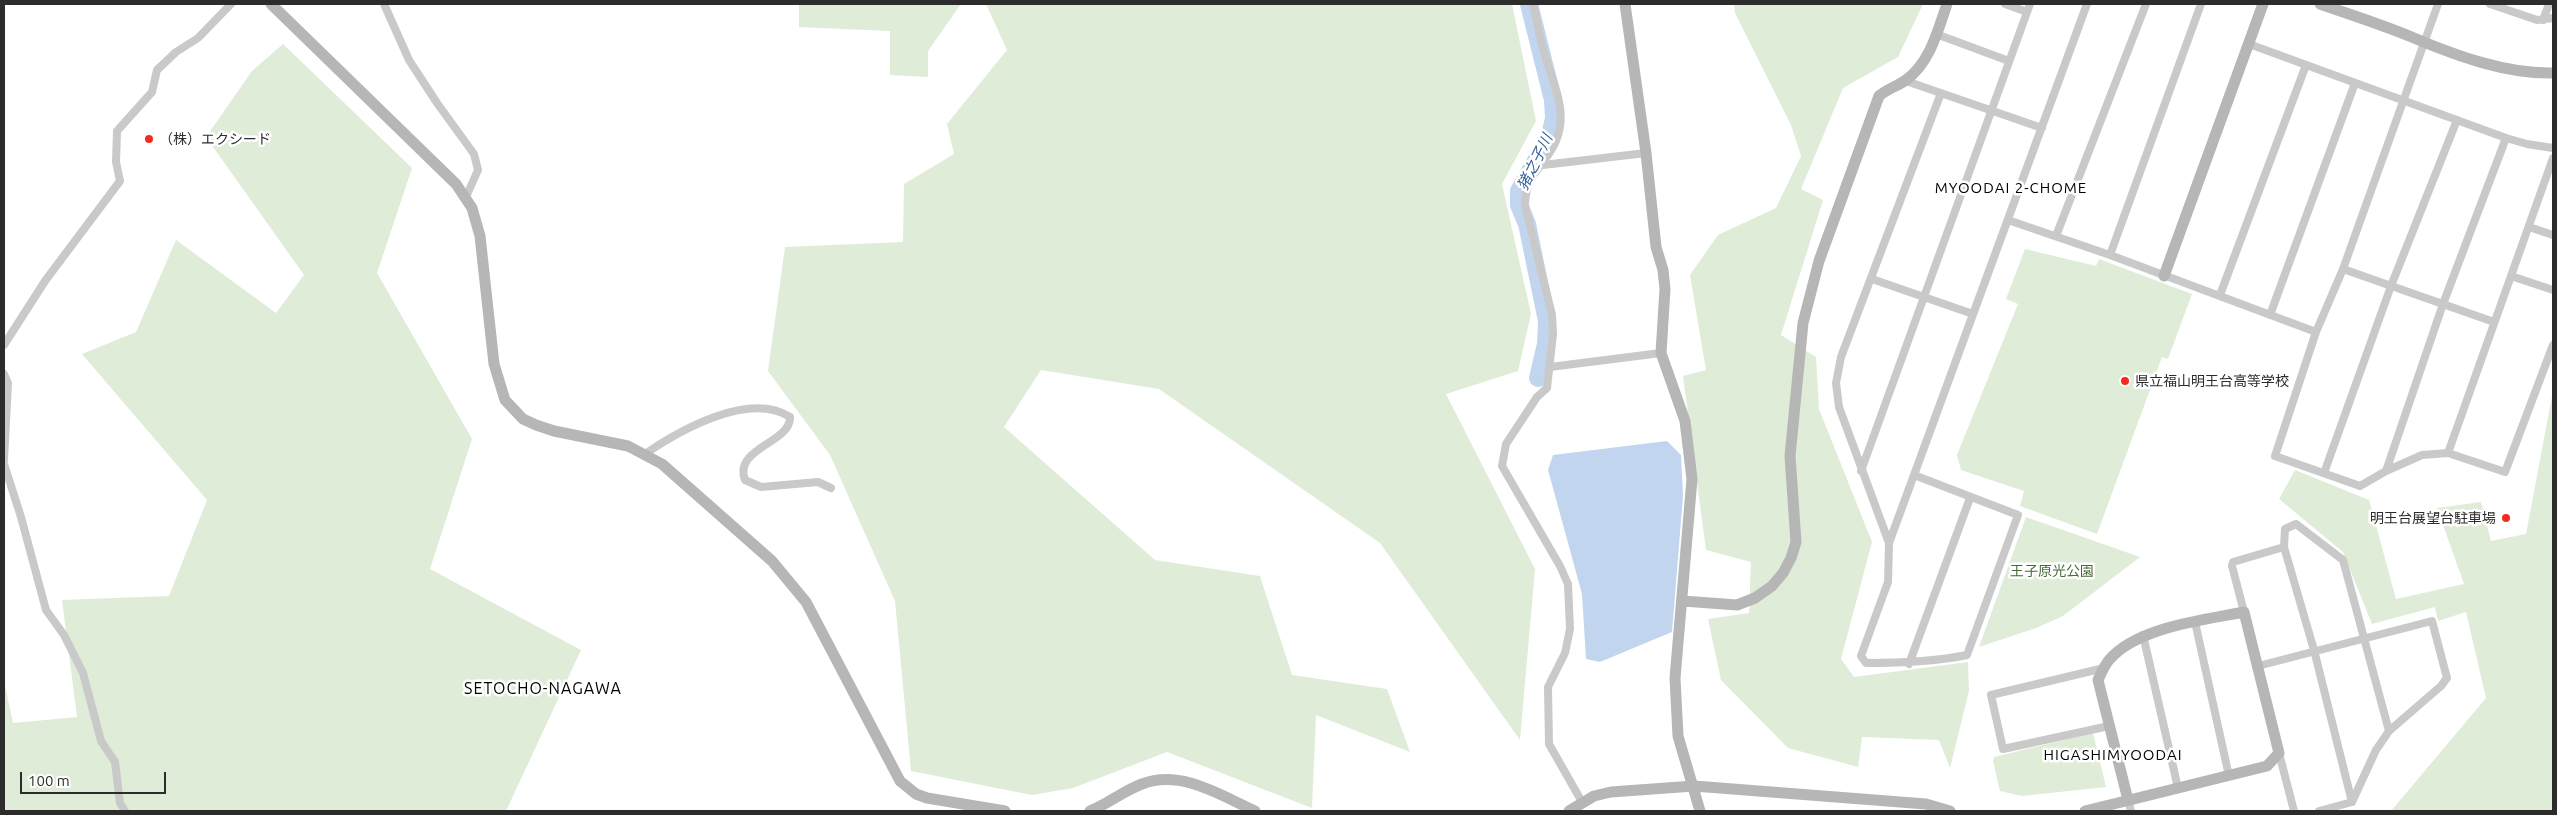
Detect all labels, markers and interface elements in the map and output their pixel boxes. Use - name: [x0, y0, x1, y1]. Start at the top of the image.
- place label: （株）エクシード: [159, 131, 271, 147]
- water label: 猪之子川: [1514, 131, 1556, 193]
- marker: （株）エクシード: [143, 133, 155, 145]
- district label: MYOODAI 2-CHOME: [1933, 179, 2089, 197]
- place label: 県立福山明王台高等学校: [2135, 373, 2289, 389]
- marker: 県立福山明王台高等学校: [2119, 375, 2131, 387]
- place label: 明王台展望台駐車場: [2370, 510, 2496, 526]
- marker: 明王台展望台駐車場: [2500, 512, 2512, 524]
- park label: 王子原光公園: [2010, 563, 2094, 579]
- district label: SETOCHO-NAGAWA: [462, 679, 624, 699]
- district label: HIGASHIMYOODAI: [2042, 746, 2184, 764]
- scale bar: [22, 762, 169, 794]
- text: 100 m: [28, 772, 70, 789]

